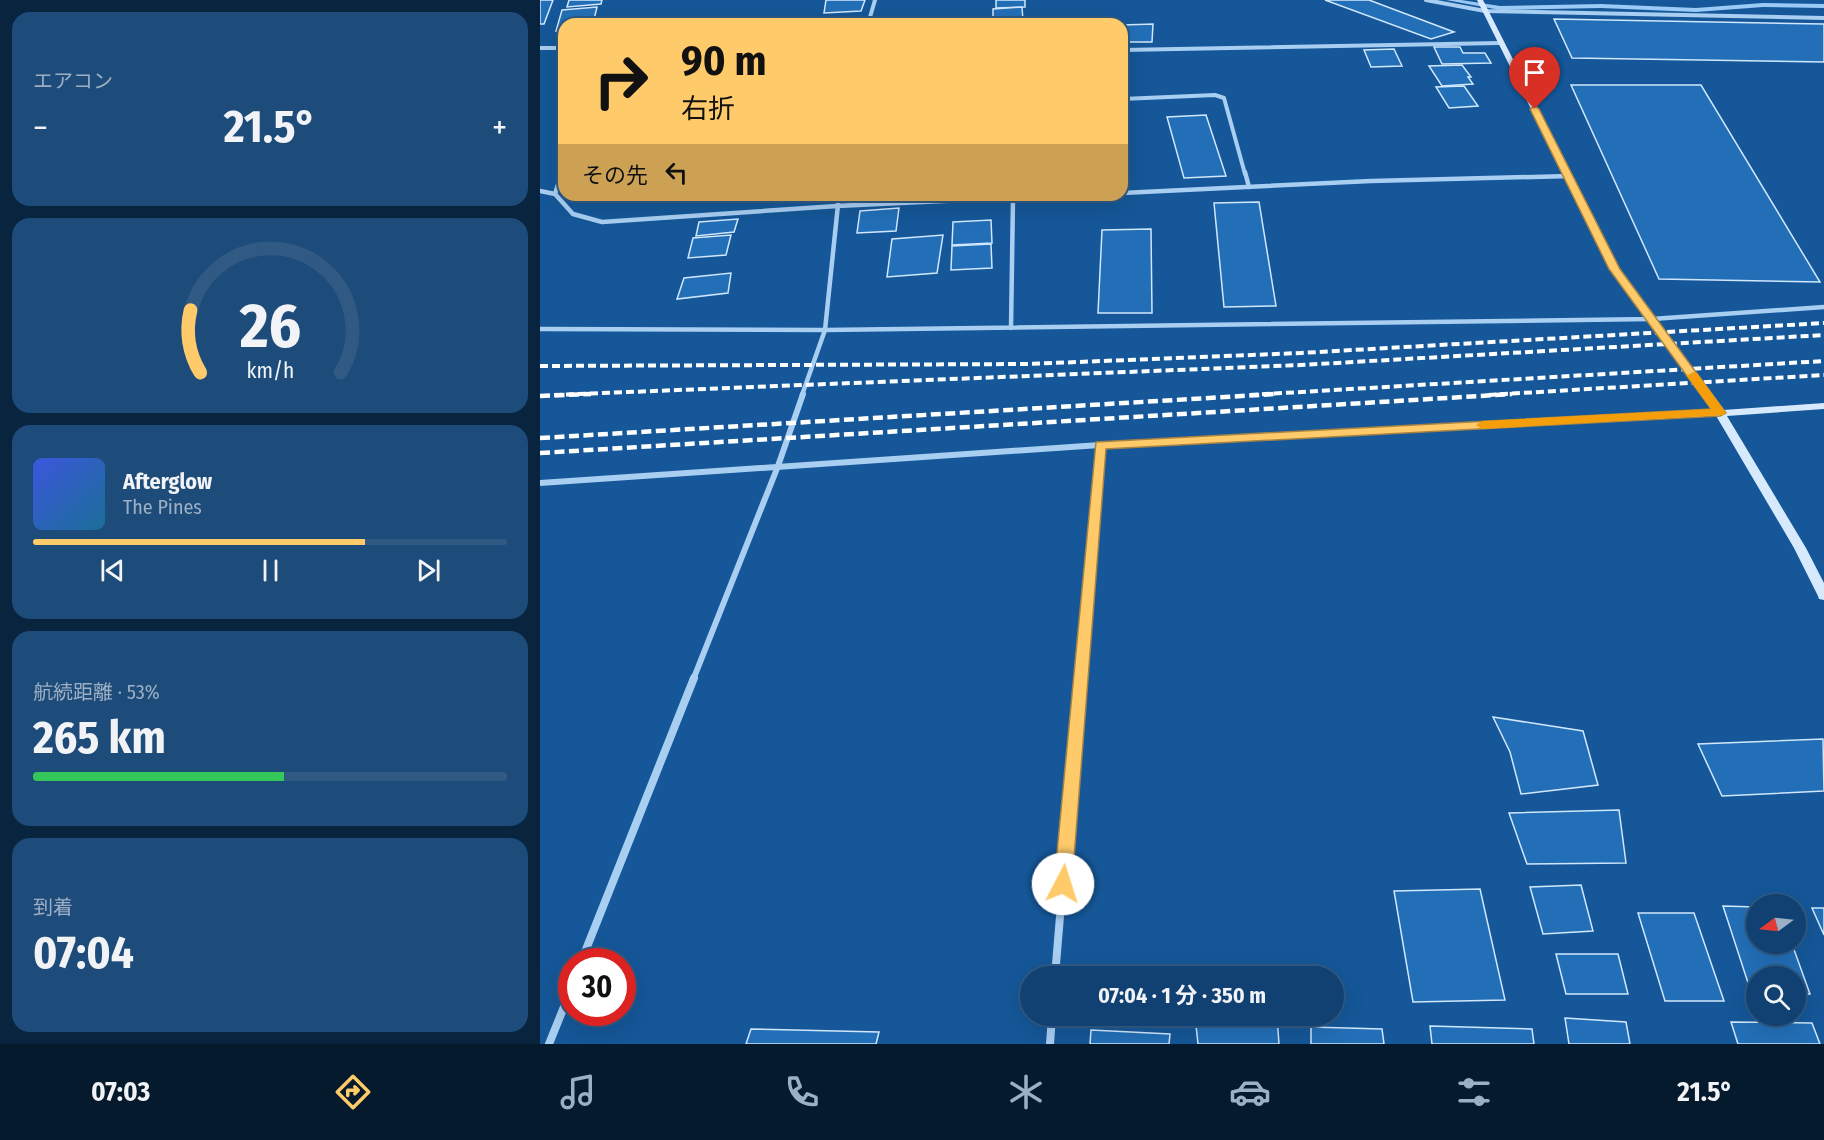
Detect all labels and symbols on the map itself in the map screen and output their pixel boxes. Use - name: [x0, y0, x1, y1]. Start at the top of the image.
- pin: [1509, 47, 1560, 109]
- position arrow: [1031, 852, 1095, 916]
- north arrow: [1746, 894, 1806, 954]
- speed limit sign: 30: [558, 948, 636, 1026]

